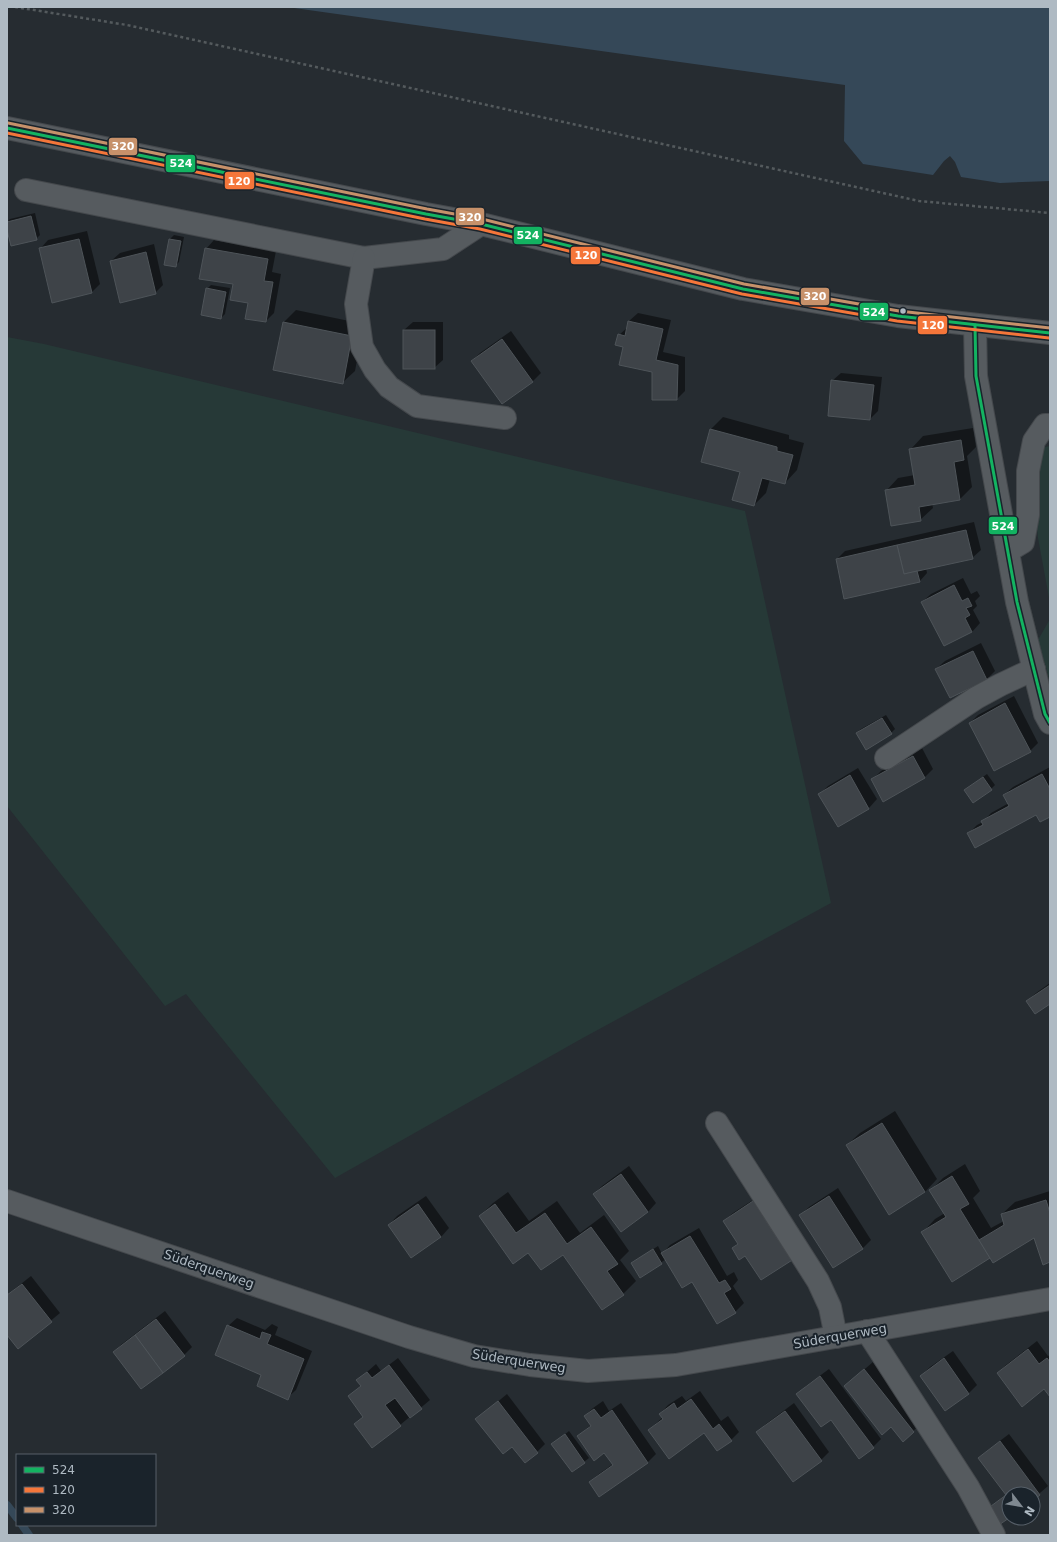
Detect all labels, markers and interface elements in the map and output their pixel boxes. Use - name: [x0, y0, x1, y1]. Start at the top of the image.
- line badge: 320: [108, 137, 138, 156]
- text: 320: [112, 140, 135, 153]
- line badge: 524: [165, 154, 196, 173]
- text: 524: [170, 157, 193, 170]
- line badge: 120: [224, 171, 255, 190]
- text: 120: [228, 175, 251, 188]
- line badge: 320: [455, 207, 485, 226]
- text: 320: [459, 211, 482, 224]
- line badge: 524: [513, 226, 543, 245]
- text: 524: [517, 229, 540, 242]
- line badge: 120: [570, 246, 601, 265]
- text: 120: [575, 249, 598, 262]
- line badge: 320: [800, 287, 830, 306]
- text: 320: [804, 290, 827, 303]
- line badge: 524: [859, 302, 889, 321]
- text: 524: [863, 306, 886, 319]
- unlabelled marker: [898, 306, 908, 316]
- line badge: 120: [917, 315, 948, 335]
- text: 120: [922, 319, 945, 332]
- line badge: 524: [988, 516, 1018, 535]
- text: 524: [992, 520, 1015, 533]
- street label: Süderquerweg: [162, 1247, 256, 1291]
- street label: Süderquerweg: [792, 1320, 888, 1352]
- street label: Süderquerweg: [471, 1346, 567, 1376]
- legend: [16, 1454, 156, 1526]
- text: 524: [52, 1463, 75, 1477]
- text: 120: [52, 1483, 75, 1497]
- north arrow: [1001, 1486, 1041, 1526]
- text: 320: [52, 1503, 75, 1517]
- text: N: [1021, 1504, 1037, 1518]

